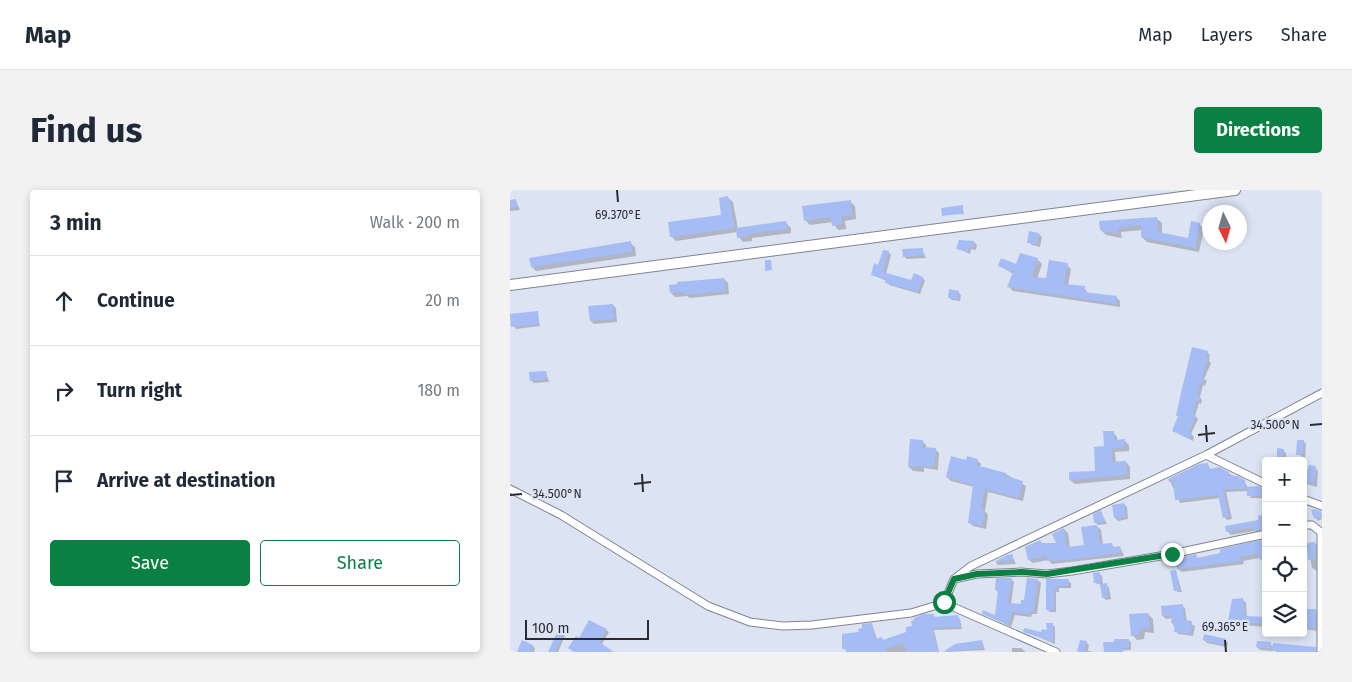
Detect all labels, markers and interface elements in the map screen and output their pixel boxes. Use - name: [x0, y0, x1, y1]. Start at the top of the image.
- text: Map: [25, 21, 71, 49]
- text: Map: [1138, 24, 1173, 46]
- text: Layers: [1201, 24, 1253, 46]
- text: Share: [1281, 24, 1327, 46]
- button: Directions: [1194, 107, 1322, 153]
- text: Find us: [30, 109, 142, 151]
- north arrow: [1202, 205, 1247, 250]
- text: 69.370°E: [595, 208, 641, 222]
- text: 3 min: [50, 210, 102, 236]
- text: Walk · 200 m: [370, 213, 460, 232]
- icon: ahead: [50, 287, 78, 315]
- text: Continue: [97, 289, 175, 312]
- text: 20 m: [425, 291, 460, 310]
- icon: right: [50, 377, 78, 405]
- text: Turn right: [97, 379, 182, 402]
- text: 180 m: [417, 381, 460, 400]
- text: 34.500°N: [1250, 418, 1300, 432]
- map controls: [1262, 457, 1307, 637]
- button: +: [1262, 457, 1307, 502]
- icon: arrive: [50, 467, 78, 495]
- text: Arrive at destination: [97, 469, 276, 492]
- text: 34.500°N: [532, 487, 582, 501]
- button: −: [1262, 502, 1307, 547]
- button: Save: [50, 540, 250, 586]
- button: Share: [260, 540, 460, 586]
- route end: [1161, 543, 1184, 566]
- button: locate: [1262, 547, 1307, 592]
- route start: [933, 591, 956, 614]
- button: layers: [1262, 592, 1307, 637]
- scale bar: [525, 617, 649, 640]
- text: 100 m: [532, 620, 569, 637]
- text: 69.365°E: [1202, 620, 1248, 634]

